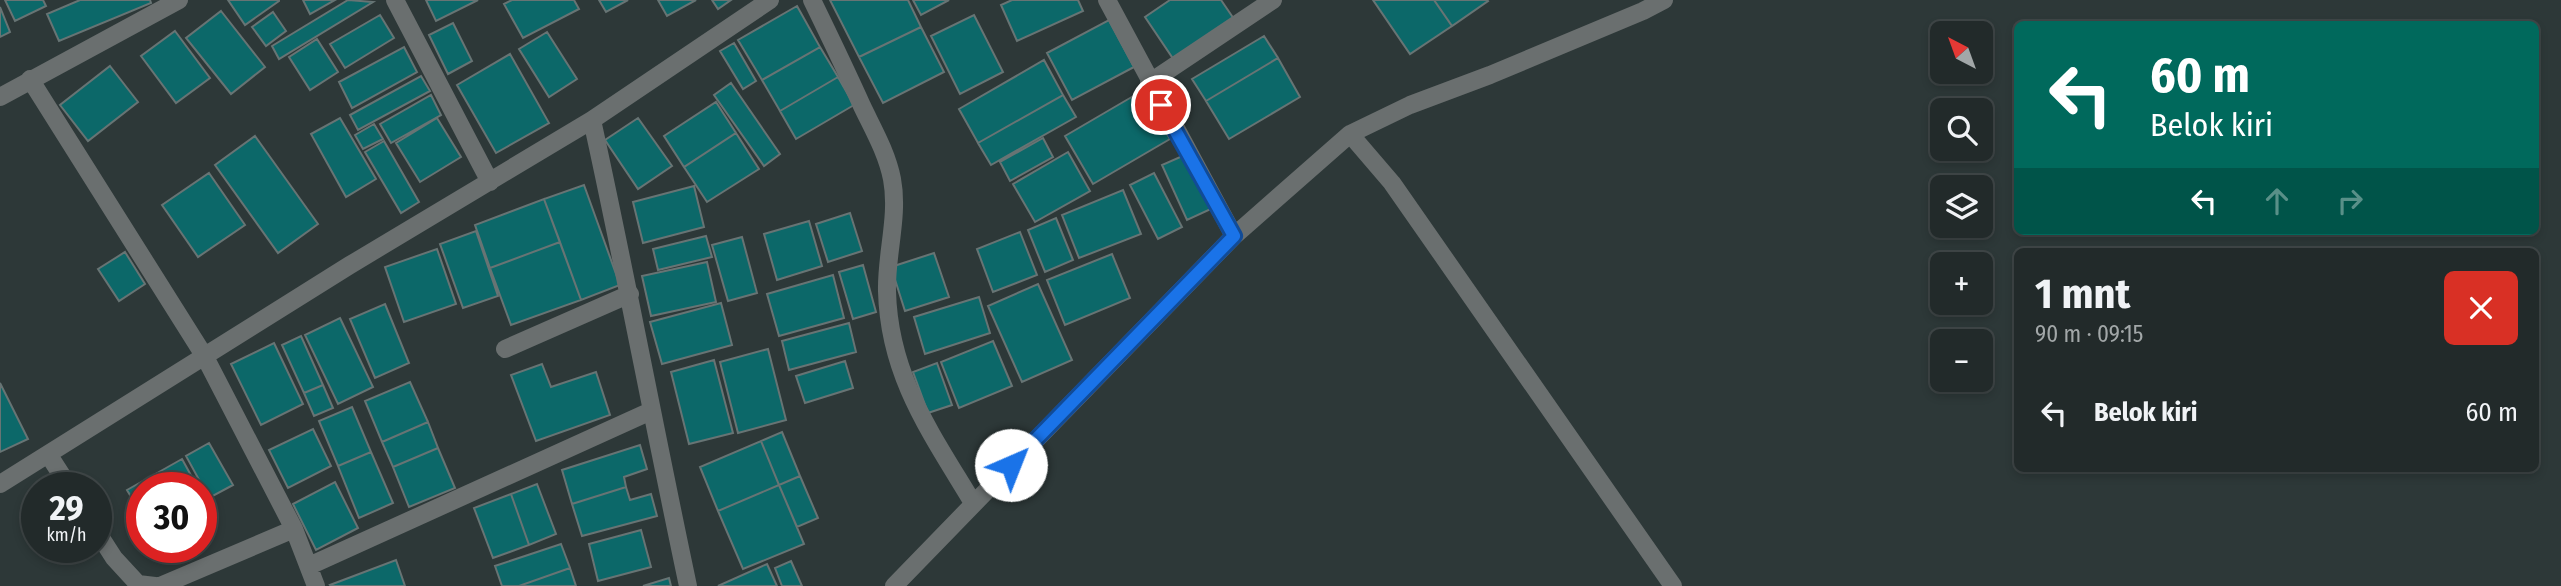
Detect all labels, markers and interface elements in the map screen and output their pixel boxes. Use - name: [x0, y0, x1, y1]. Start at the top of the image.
- north arrow: [1930, 21, 1993, 84]
- map controls: [1930, 21, 1993, 392]
- text: 60 m: [2150, 46, 2250, 105]
- icon: left: [2035, 49, 2126, 140]
- pin: [1131, 75, 1191, 135]
- icon: arrive: [1142, 86, 1180, 124]
- button: search: [1930, 98, 1993, 161]
- text: Belok kiri: [2150, 106, 2273, 144]
- button: layers: [1930, 175, 1993, 238]
- icon: left: [2185, 182, 2223, 220]
- icon: ahead: [2258, 182, 2296, 220]
- icon: right: [2331, 182, 2369, 220]
- button: +: [1930, 252, 1993, 315]
- text: 1 mnt: [2035, 269, 2130, 319]
- button: close: [2444, 271, 2518, 345]
- text: 90 m · 09:15: [2035, 320, 2143, 348]
- button: −: [1930, 329, 1993, 392]
- icon: left: [2035, 394, 2073, 432]
- text: Belok kiri: [2094, 397, 2197, 428]
- text: 60 m: [2465, 397, 2518, 428]
- position arrow: [974, 428, 1048, 502]
- speed limit sign: 30: [126, 472, 217, 563]
- text: 29: [49, 487, 84, 529]
- text: km/h: [46, 524, 87, 546]

